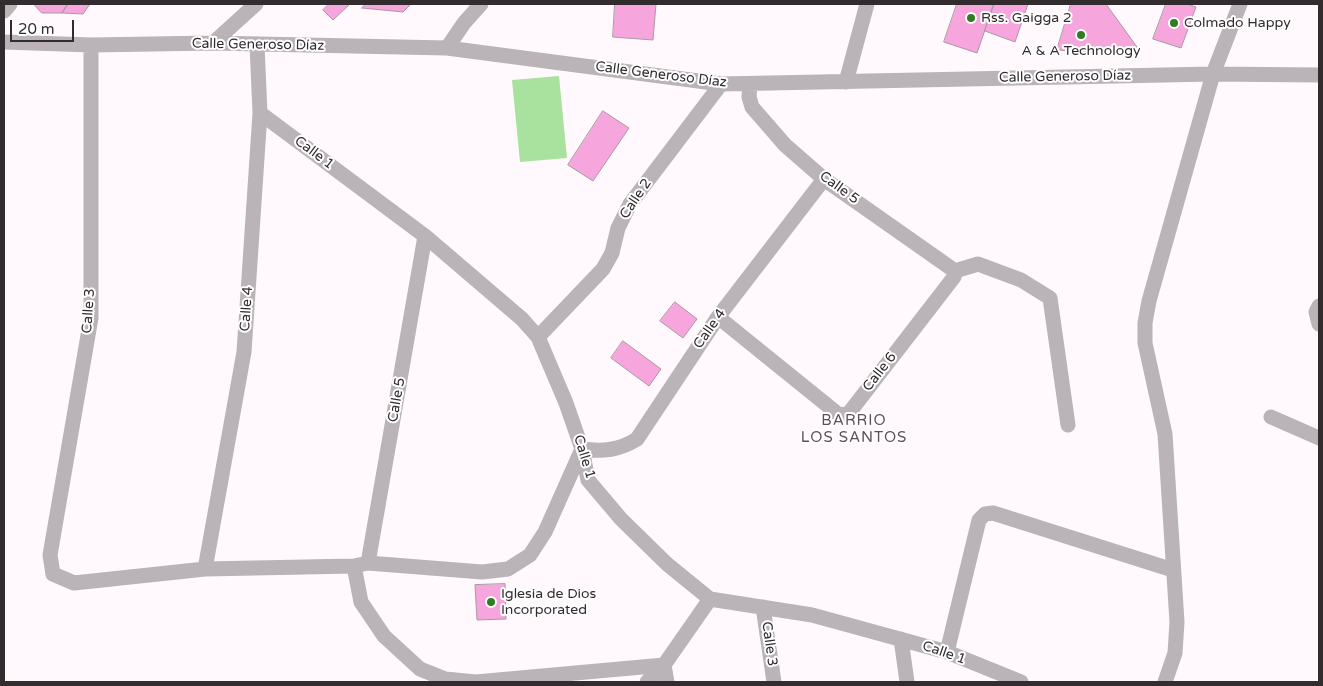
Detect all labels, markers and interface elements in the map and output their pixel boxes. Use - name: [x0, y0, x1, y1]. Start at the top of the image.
- scale bar: [12, 10, 76, 42]
- place label: Rss. Gaigga 2: [981, 10, 1072, 26]
- marker: Rss. Gaigga 2: [965, 12, 977, 24]
- place label: Colmado Happy: [1184, 15, 1291, 31]
- marker: Colmado Happy: [1168, 17, 1180, 29]
- text: 20 m: [18, 20, 55, 38]
- marker: A & A Technology: [1075, 29, 1087, 41]
- street label: Calle Generoso Díaz: [192, 35, 324, 55]
- place label: A & A Technology: [1022, 43, 1140, 59]
- street label: Calle Generoso Díaz: [594, 59, 728, 91]
- street label: Calle Generoso Díaz: [999, 67, 1131, 87]
- street label: Calle 1: [291, 133, 337, 173]
- street label: Calle 5: [816, 168, 862, 208]
- street label: Calle 2: [616, 176, 656, 222]
- street label: Calle 4: [237, 286, 257, 332]
- street label: Calle 3: [79, 288, 99, 334]
- street label: Calle 4: [690, 306, 730, 352]
- street label: Calle 6: [860, 349, 900, 395]
- street label: Calle 5: [385, 376, 409, 424]
- district label: BARRIO LOS SANTOS: [799, 412, 909, 447]
- street label: Calle 1: [569, 433, 599, 481]
- place label: Iglesia de Dios Incorporated: [501, 586, 596, 618]
- marker: Iglesia de Dios Incorporated: [485, 596, 497, 608]
- street label: Calle 3: [758, 621, 780, 667]
- street label: Calle 1: [920, 638, 968, 668]

